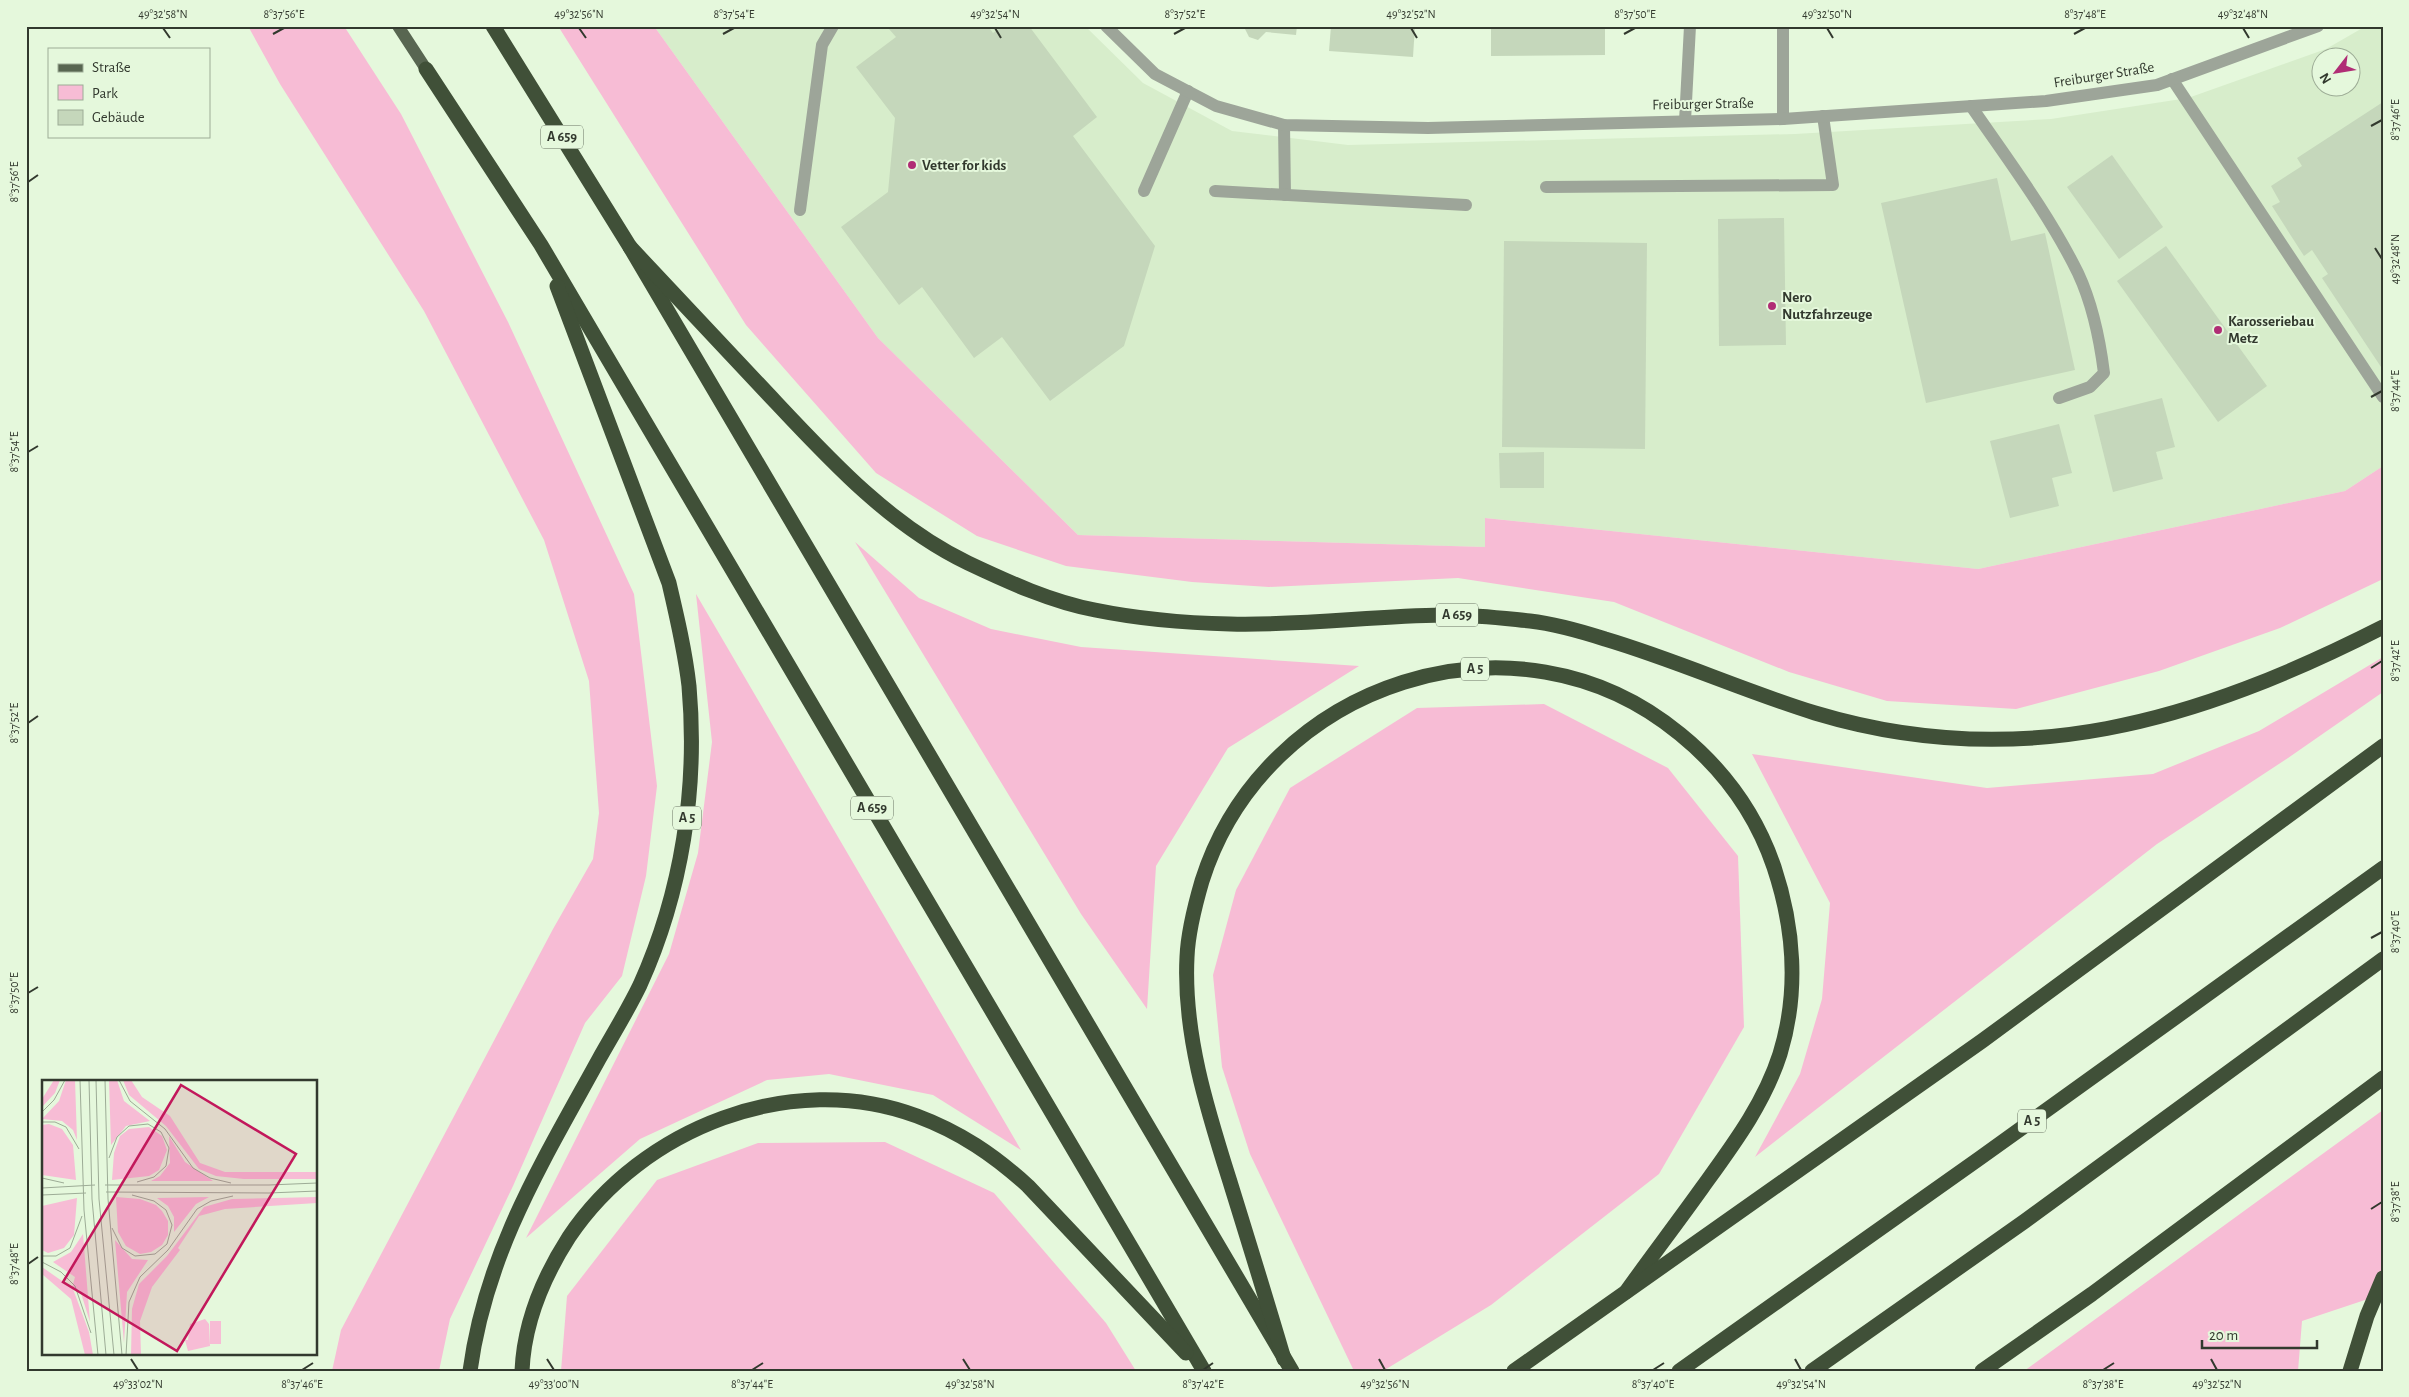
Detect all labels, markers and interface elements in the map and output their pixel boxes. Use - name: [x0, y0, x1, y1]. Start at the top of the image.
- text: 49°32'58"N: [138, 8, 188, 20]
- text: 8°37'56"E: [264, 8, 305, 20]
- text: 49°32'56"N: [554, 8, 604, 20]
- text: 8°37'54"E: [713, 8, 755, 20]
- text: 49°32'54"N: [970, 8, 1020, 20]
- text: 8°37'52"E: [1165, 8, 1206, 20]
- text: 49°32'52"N: [1386, 8, 1436, 20]
- text: 8°37'50"E: [1614, 8, 1656, 20]
- text: 49°32'50"N: [1802, 8, 1852, 20]
- text: 8°37'48"E: [2064, 8, 2106, 20]
- text: 49°32'48"N: [2218, 8, 2268, 20]
- legend: [48, 48, 210, 138]
- north arrow: [2312, 48, 2362, 98]
- text: Straße: [92, 60, 131, 75]
- street label: Freiburger Straße: [2053, 60, 2155, 90]
- text: N: [2317, 70, 2334, 86]
- text: Park: [92, 86, 118, 101]
- street label: Freiburger Straße: [1652, 96, 1754, 112]
- text: 8°37'46"E: [2389, 99, 2401, 141]
- text: Gebäude: [92, 110, 145, 125]
- road number: A 659: [541, 125, 583, 148]
- place label: Vetter for kids: [922, 158, 1007, 173]
- marker: Vetter for kids: [906, 159, 918, 171]
- text: 8°37'56"E: [8, 161, 20, 202]
- text: 49°32'48"N: [2389, 234, 2401, 284]
- place label: Nero Nutzfahrzeuge: [1782, 290, 1872, 322]
- marker: Nero Nutzfahrzeuge: [1766, 300, 1778, 312]
- place label: Karosseriebau Metz: [2228, 314, 2314, 346]
- marker: Karosseriebau Metz: [2212, 324, 2224, 336]
- text: 8°37'44"E: [2389, 370, 2401, 412]
- text: 8°37'54"E: [8, 431, 20, 473]
- road number: A 659: [1436, 604, 1478, 626]
- text: 8°37'42"E: [2389, 640, 2401, 682]
- road number: A 5: [1461, 658, 1489, 681]
- text: 8°37'52"E: [8, 702, 20, 743]
- road number: A 659: [851, 796, 893, 820]
- road number: A 5: [673, 806, 701, 830]
- text: 8°37'40"E: [2389, 911, 2401, 953]
- text: 8°37'50"E: [8, 972, 20, 1014]
- inset map: [42, 1080, 318, 1354]
- road number: A 5: [2018, 1110, 2046, 1132]
- text: 8°37'38"E: [2389, 1181, 2401, 1222]
- text: 8°37'48"E: [8, 1243, 20, 1285]
- scale bar: [2202, 1317, 2316, 1349]
- text: 20 m: [2209, 1328, 2238, 1343]
- text: 49°33'02"N: [113, 1378, 163, 1390]
- text: 8°37'46"E: [281, 1378, 323, 1390]
- text: 49°33'00"N: [528, 1378, 580, 1390]
- text: 8°37'44"E: [731, 1378, 773, 1390]
- text: 49°32'58"N: [945, 1378, 995, 1390]
- text: 8°37'42"E: [1182, 1378, 1224, 1390]
- text: 49°32'56"N: [1360, 1378, 1410, 1390]
- text: 8°37'40"E: [1632, 1378, 1674, 1390]
- text: 49°32'54"N: [1776, 1378, 1826, 1390]
- text: 8°37'38"E: [2083, 1378, 2124, 1390]
- text: 49°32'52"N: [2192, 1378, 2242, 1390]

